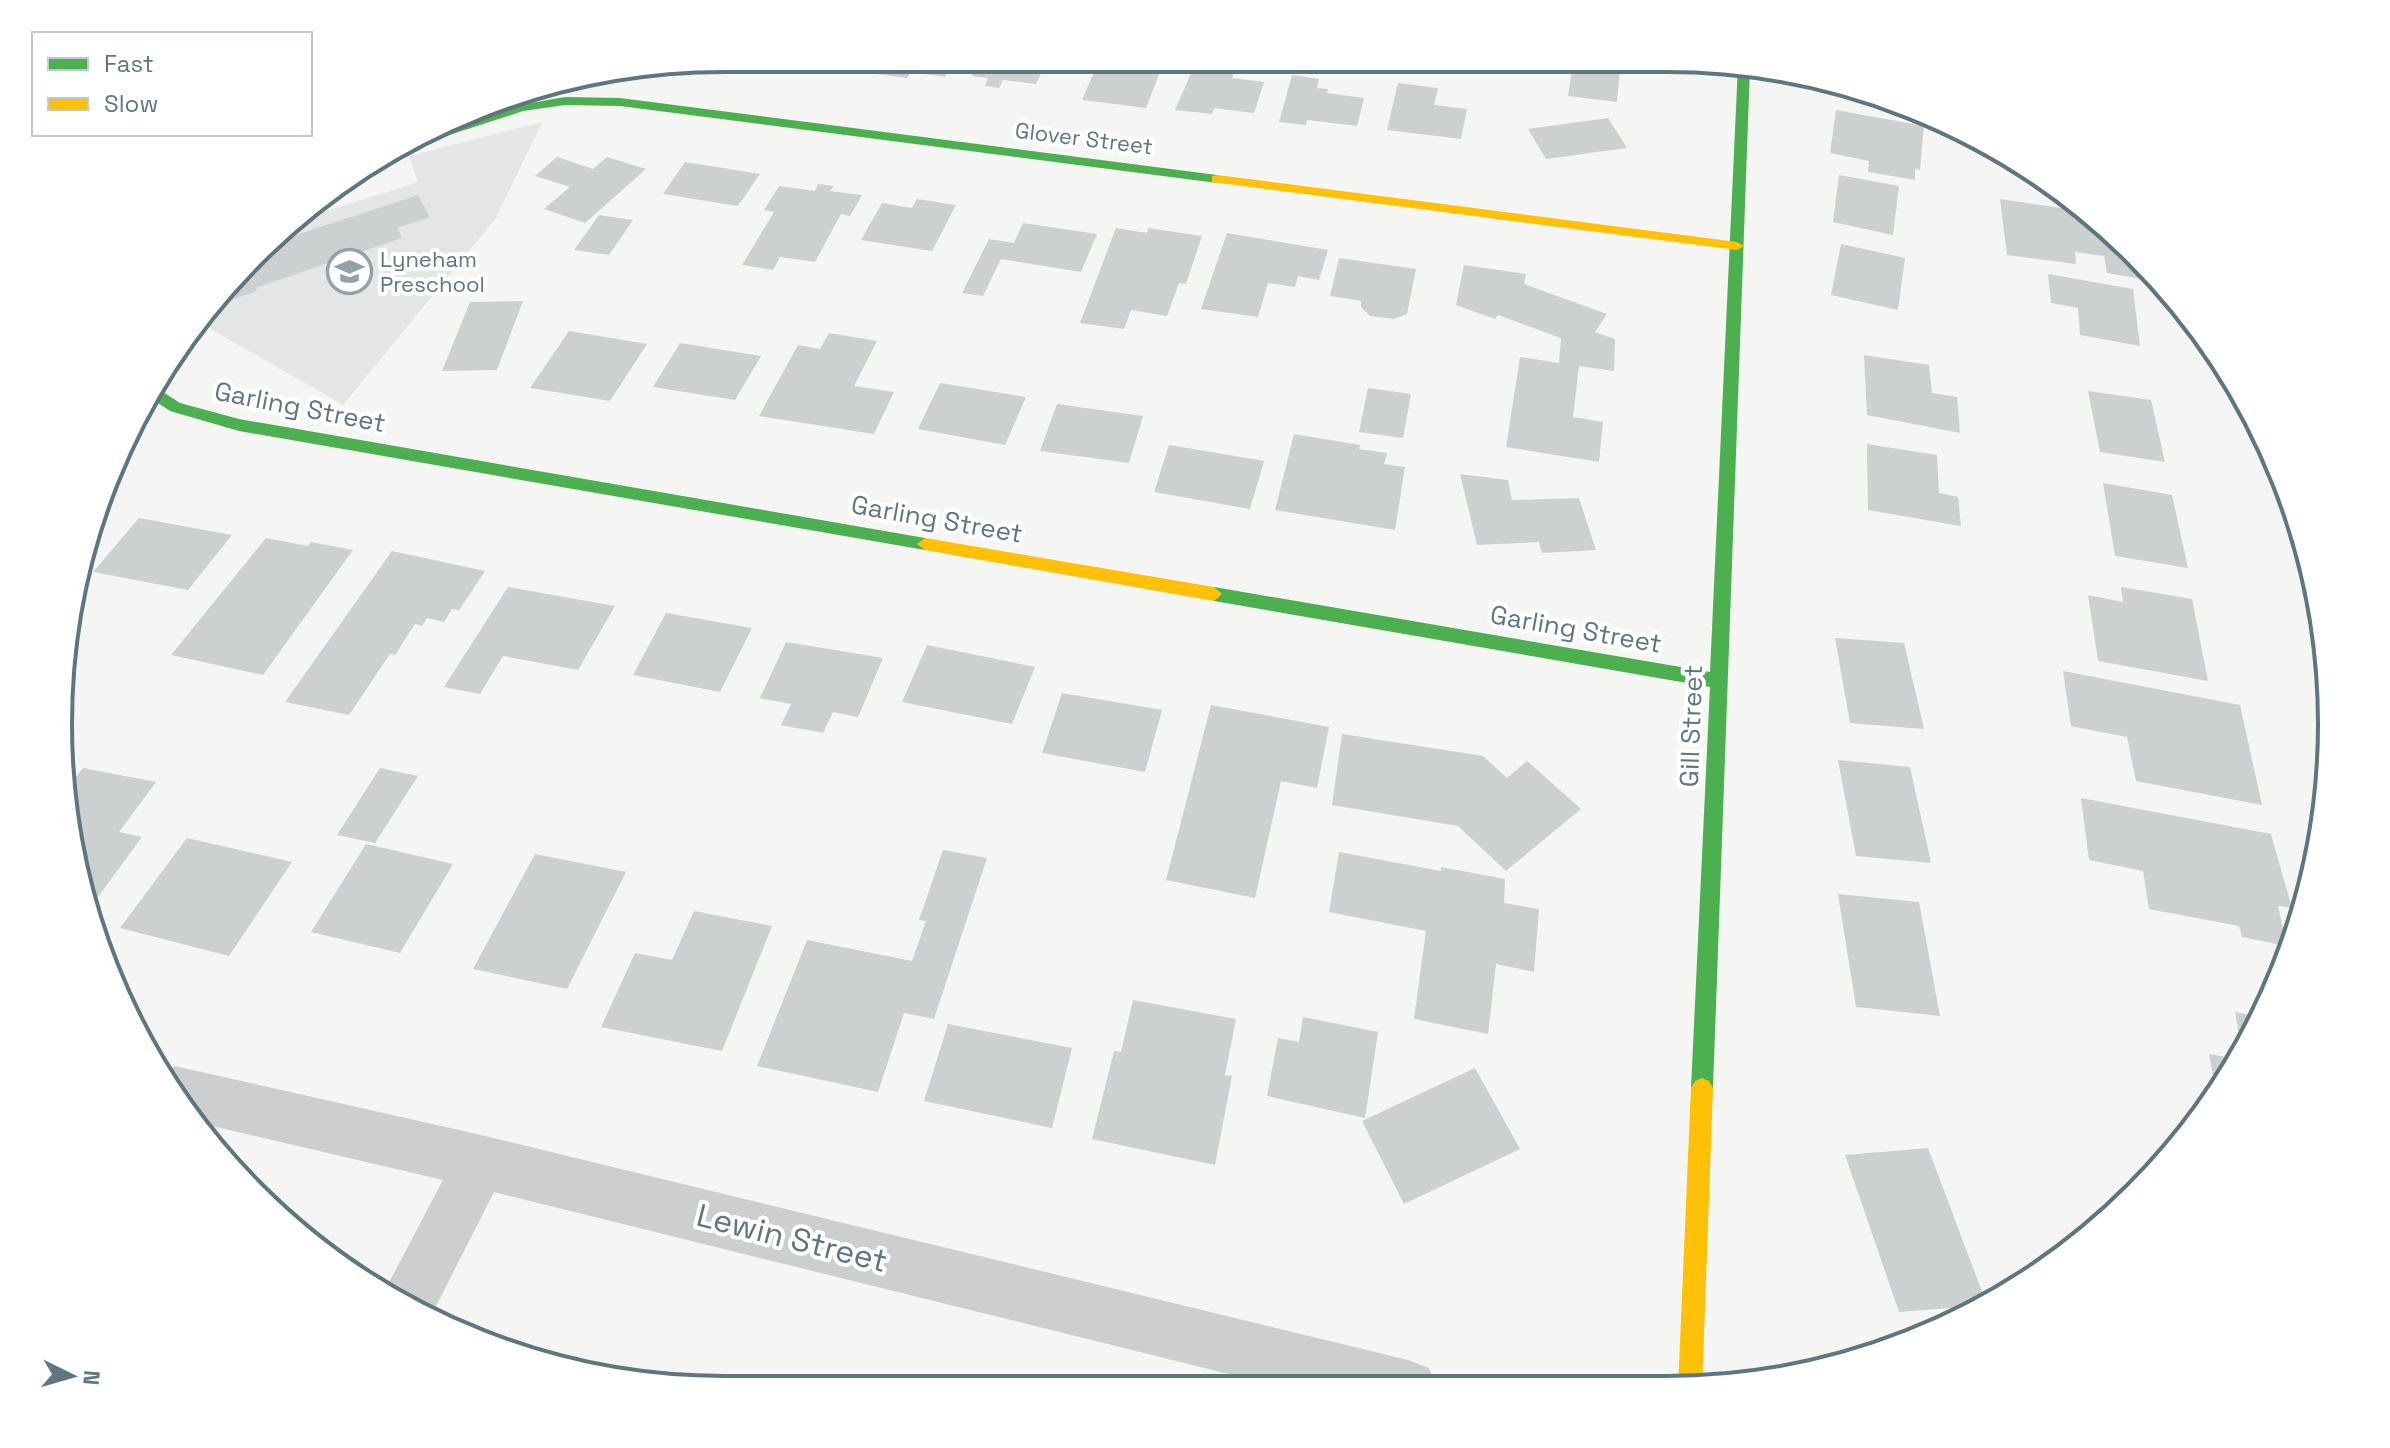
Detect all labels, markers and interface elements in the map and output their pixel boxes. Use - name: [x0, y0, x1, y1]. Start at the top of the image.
- legend: [32, 32, 312, 136]
- text: Fast: [104, 48, 154, 79]
- text: Slow: [104, 88, 158, 119]
- street label: Glover Street: [1013, 116, 1155, 160]
- place label: Lyneham Preschool: [380, 245, 485, 298]
- school or university icon: Lyneham Preschool: [325, 248, 373, 296]
- street label: Garling Street: [212, 374, 388, 440]
- street label: Garling Street: [849, 487, 1025, 551]
- street label: Garling Street: [1488, 597, 1664, 661]
- street label: Gill Street: [1672, 664, 1710, 788]
- street label: Lewin Street: [693, 1195, 891, 1281]
- north arrow: [32, 1336, 112, 1416]
- text: N: [77, 1369, 107, 1386]

